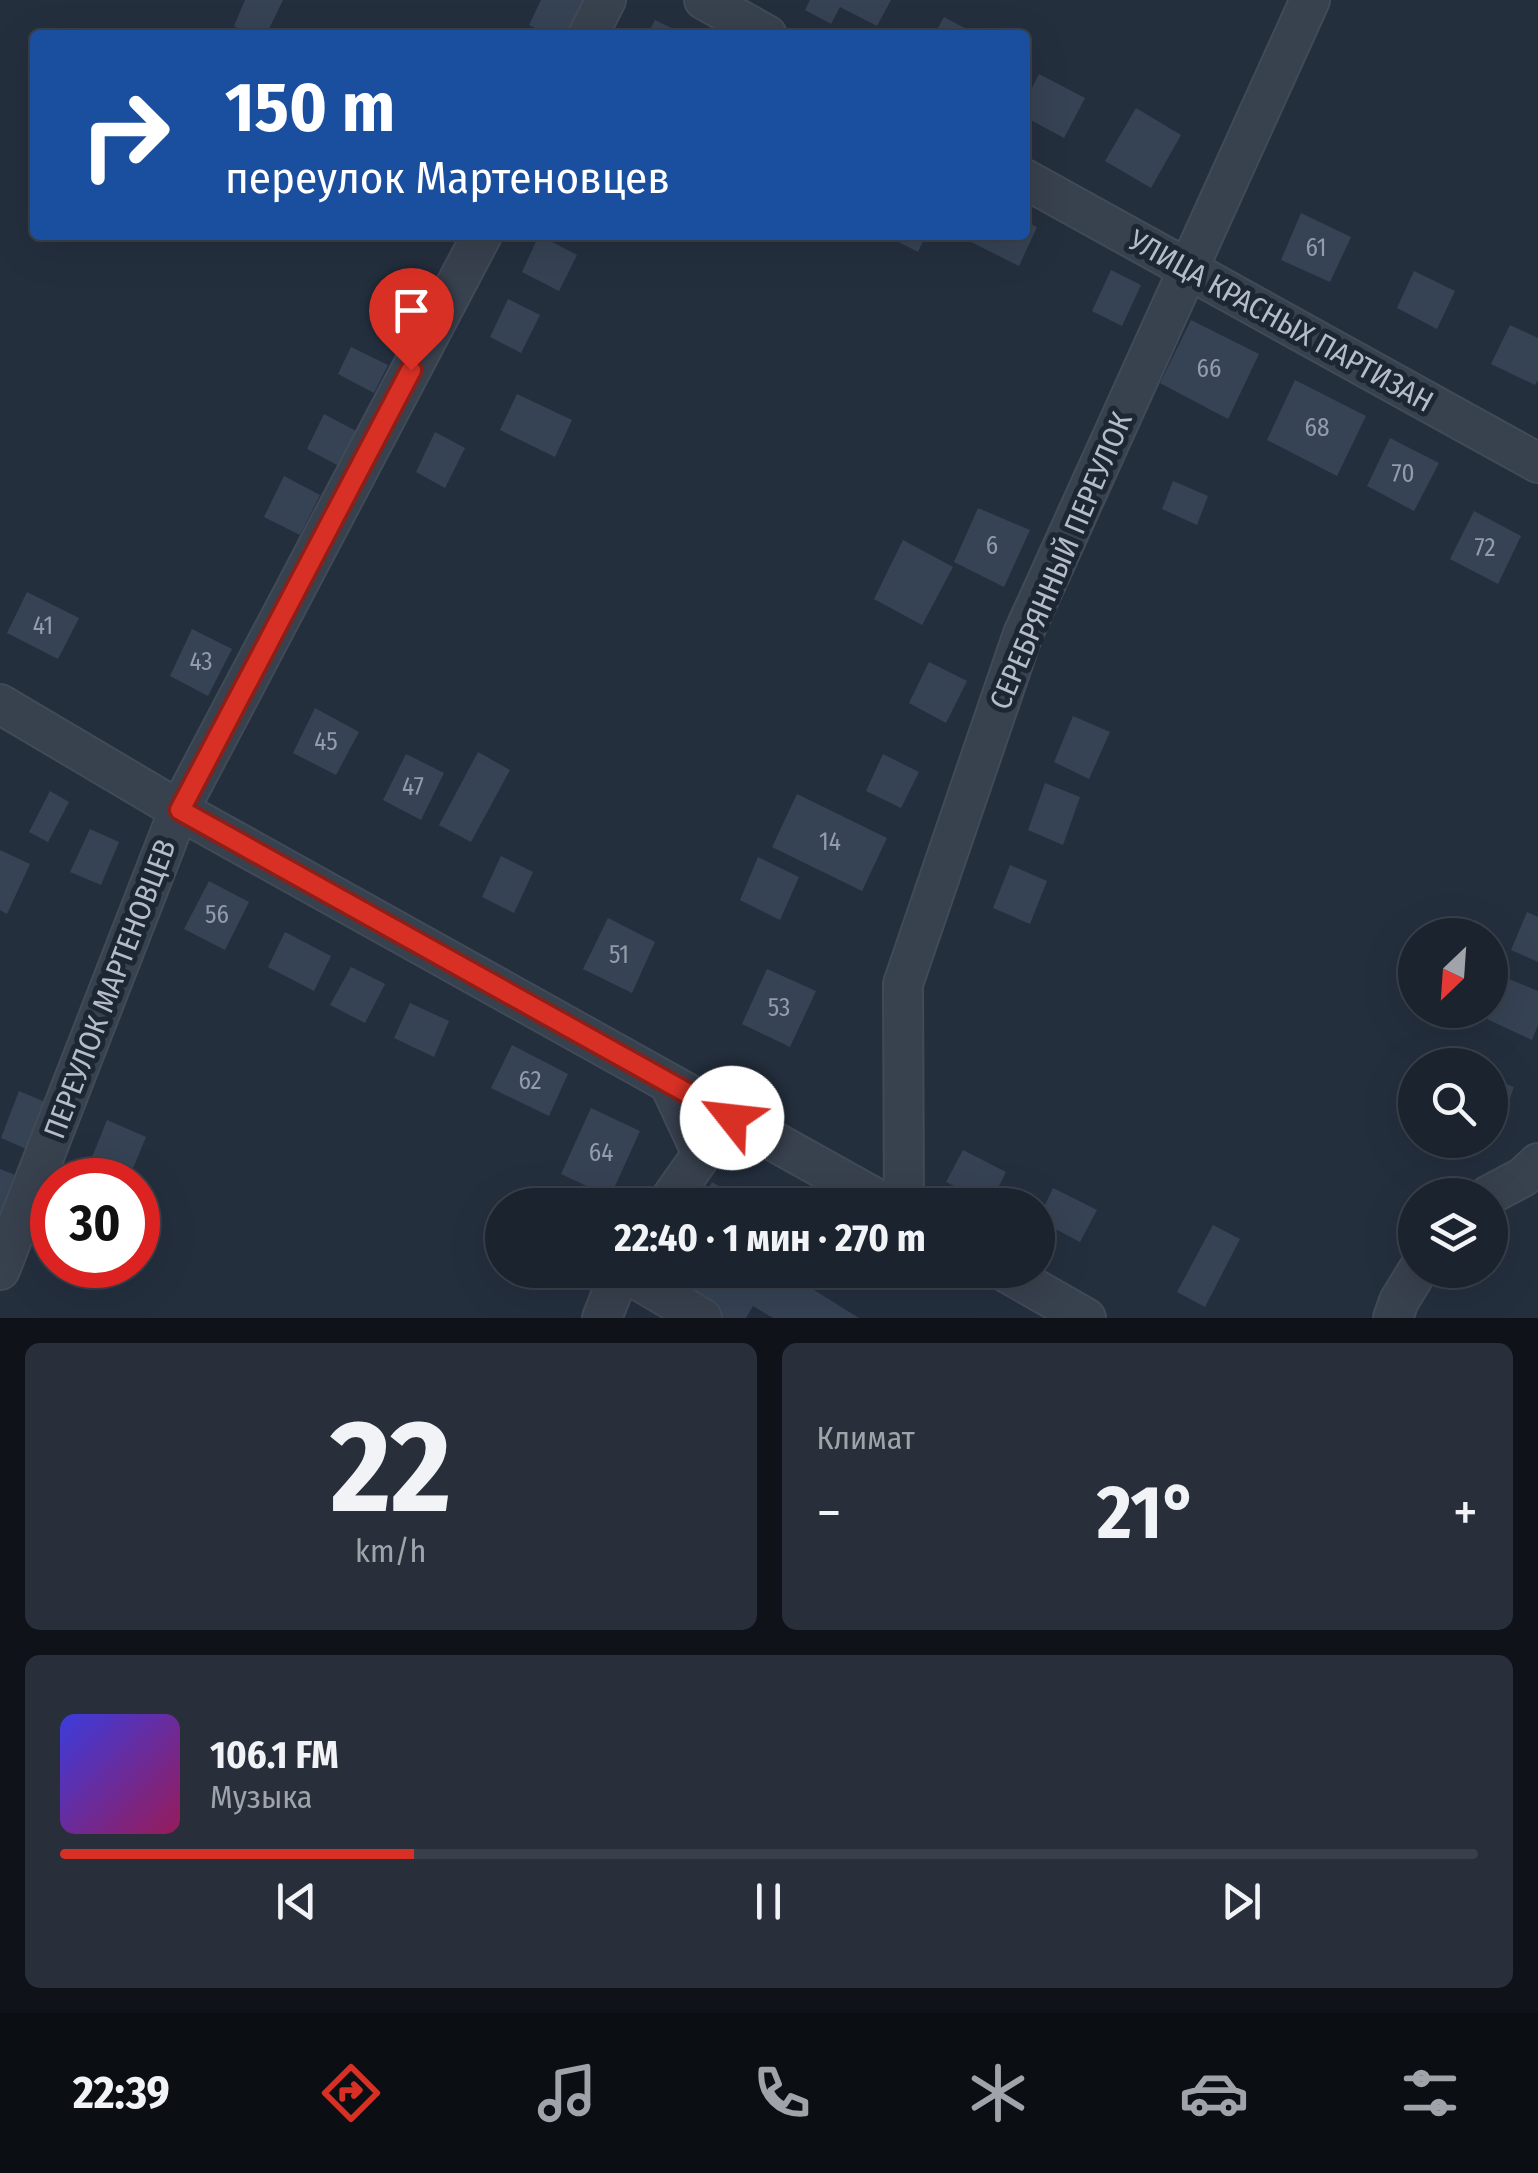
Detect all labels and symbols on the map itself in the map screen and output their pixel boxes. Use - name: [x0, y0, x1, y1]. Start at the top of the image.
- street label: УЛИЦА КРАСНЫХ ПАРТИЗАН: [1122, 222, 1440, 420]
- house number: 61: [1305, 233, 1327, 263]
- pin: [369, 268, 454, 371]
- house number: 66: [1197, 354, 1221, 384]
- street label: СЕРЕБРЯННЫЙ ПЕРЕУЛОК: [982, 407, 1140, 715]
- house number: 68: [1305, 413, 1329, 443]
- house number: 70: [1392, 459, 1414, 489]
- house number: 6: [986, 531, 998, 561]
- house number: 72: [1475, 533, 1495, 563]
- house number: 41: [33, 611, 53, 641]
- house number: 43: [189, 647, 213, 677]
- house number: 45: [314, 727, 338, 757]
- house number: 47: [402, 772, 424, 802]
- house number: 14: [819, 827, 841, 857]
- street label: ПЕРЕУЛОК МАРТЕНОВЦЕВ: [36, 834, 184, 1144]
- house number: 56: [205, 900, 229, 930]
- north arrow: [1398, 918, 1508, 1028]
- house number: 51: [609, 940, 629, 970]
- house number: 53: [768, 993, 790, 1023]
- house number: 62: [518, 1066, 542, 1096]
- position arrow: [680, 1066, 784, 1170]
- house number: 64: [589, 1138, 613, 1168]
- speed limit sign: 30: [30, 1158, 160, 1288]

